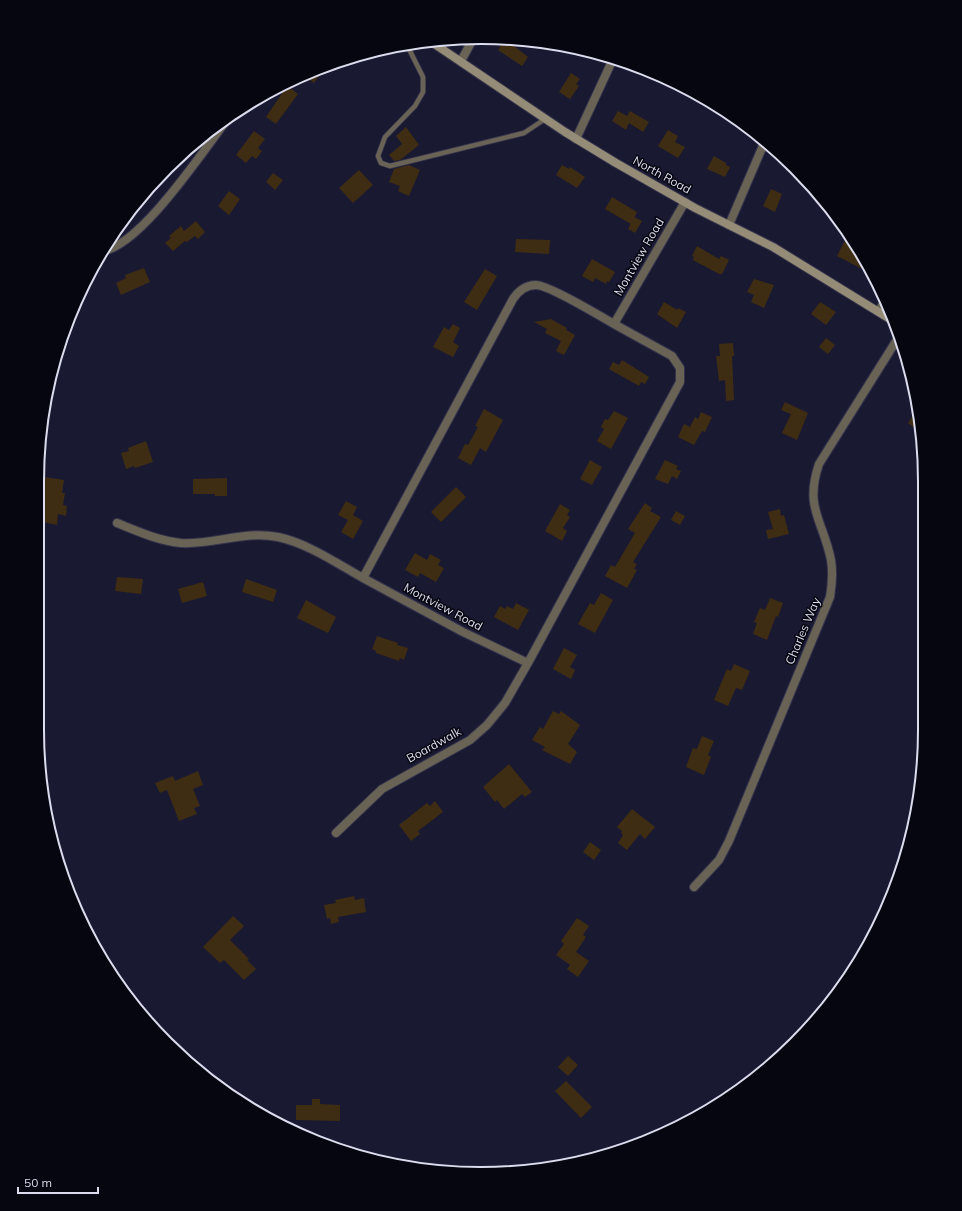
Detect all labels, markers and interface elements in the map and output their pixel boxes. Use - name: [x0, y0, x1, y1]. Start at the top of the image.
- street label: North Road: [630, 152, 694, 197]
- street label: Montview Road: [610, 215, 667, 298]
- street label: Montview Road: [401, 579, 485, 634]
- street label: Charles Way: [782, 594, 824, 667]
- street label: Boardwalk: [404, 723, 464, 766]
- scale bar: [18, 1169, 98, 1195]
- text: 50 m: [24, 1175, 52, 1190]

